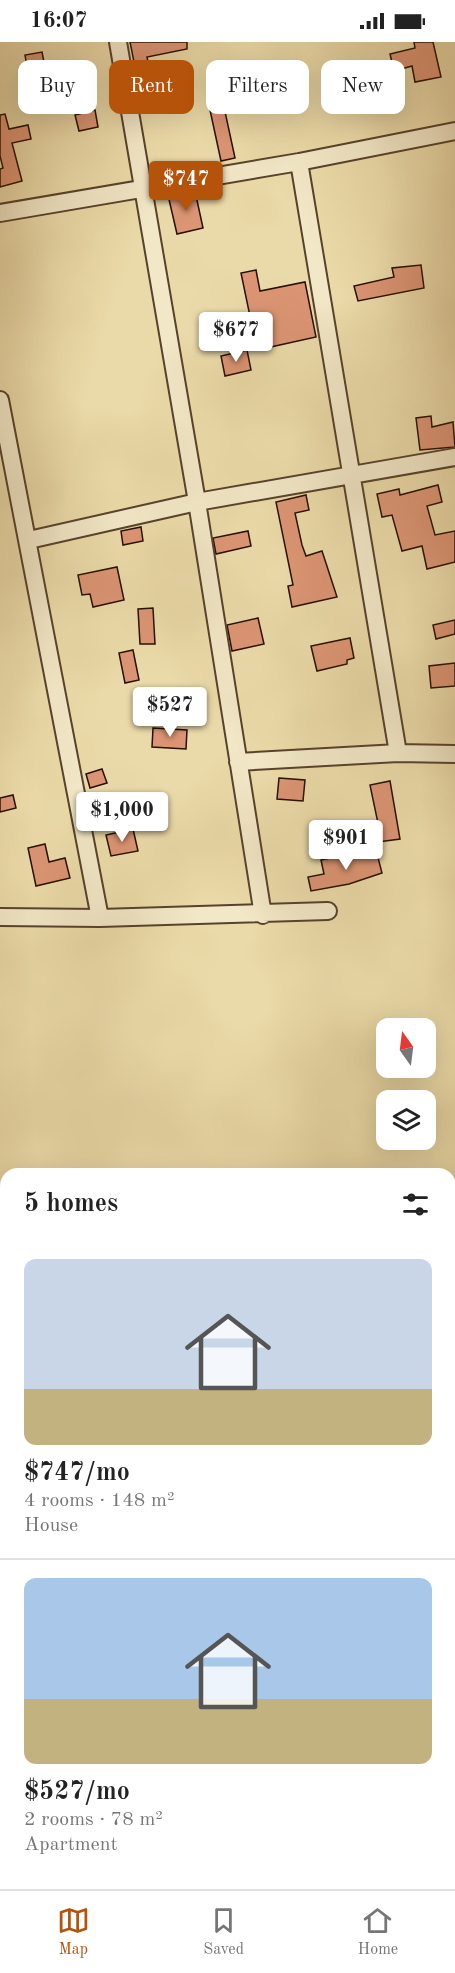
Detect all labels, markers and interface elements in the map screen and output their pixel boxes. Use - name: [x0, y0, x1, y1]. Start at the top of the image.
- text: 16:07: [30, 10, 87, 32]
- chip: Buy: [18, 60, 97, 114]
- chip: Rent: [109, 60, 194, 114]
- chip: Filters: [206, 60, 309, 114]
- chip: New: [321, 60, 405, 114]
- pin: $747: [150, 161, 222, 212]
- text: $747: [163, 170, 209, 190]
- pin: $677: [200, 312, 272, 363]
- text: $677: [213, 321, 259, 341]
- pin: $527: [134, 687, 206, 738]
- text: $527: [147, 696, 193, 716]
- pin: $1,000: [73, 792, 171, 843]
- text: $1,000: [90, 801, 154, 821]
- pin: $901: [310, 820, 382, 871]
- text: $901: [323, 829, 369, 849]
- north arrow: [376, 1018, 436, 1078]
- map controls: [376, 1018, 436, 1150]
- button: layers: [376, 1090, 436, 1150]
- icon: filters: [399, 1188, 432, 1221]
- text: 5 homes: [24, 1191, 118, 1217]
- icon: home: [174, 1298, 282, 1406]
- text: $747/mo: [24, 1460, 130, 1486]
- text: 4 rooms · 148 m²: [24, 1491, 174, 1511]
- text: House: [24, 1516, 78, 1536]
- icon: home: [174, 1617, 282, 1725]
- text: $527/mo: [24, 1779, 130, 1805]
- text: 2 rooms · 78 m²: [24, 1810, 163, 1830]
- text: Apartment: [24, 1835, 118, 1855]
- tab: Map: [57, 1904, 90, 1960]
- tab: Saved: [203, 1904, 244, 1960]
- tab: Home: [358, 1904, 398, 1960]

